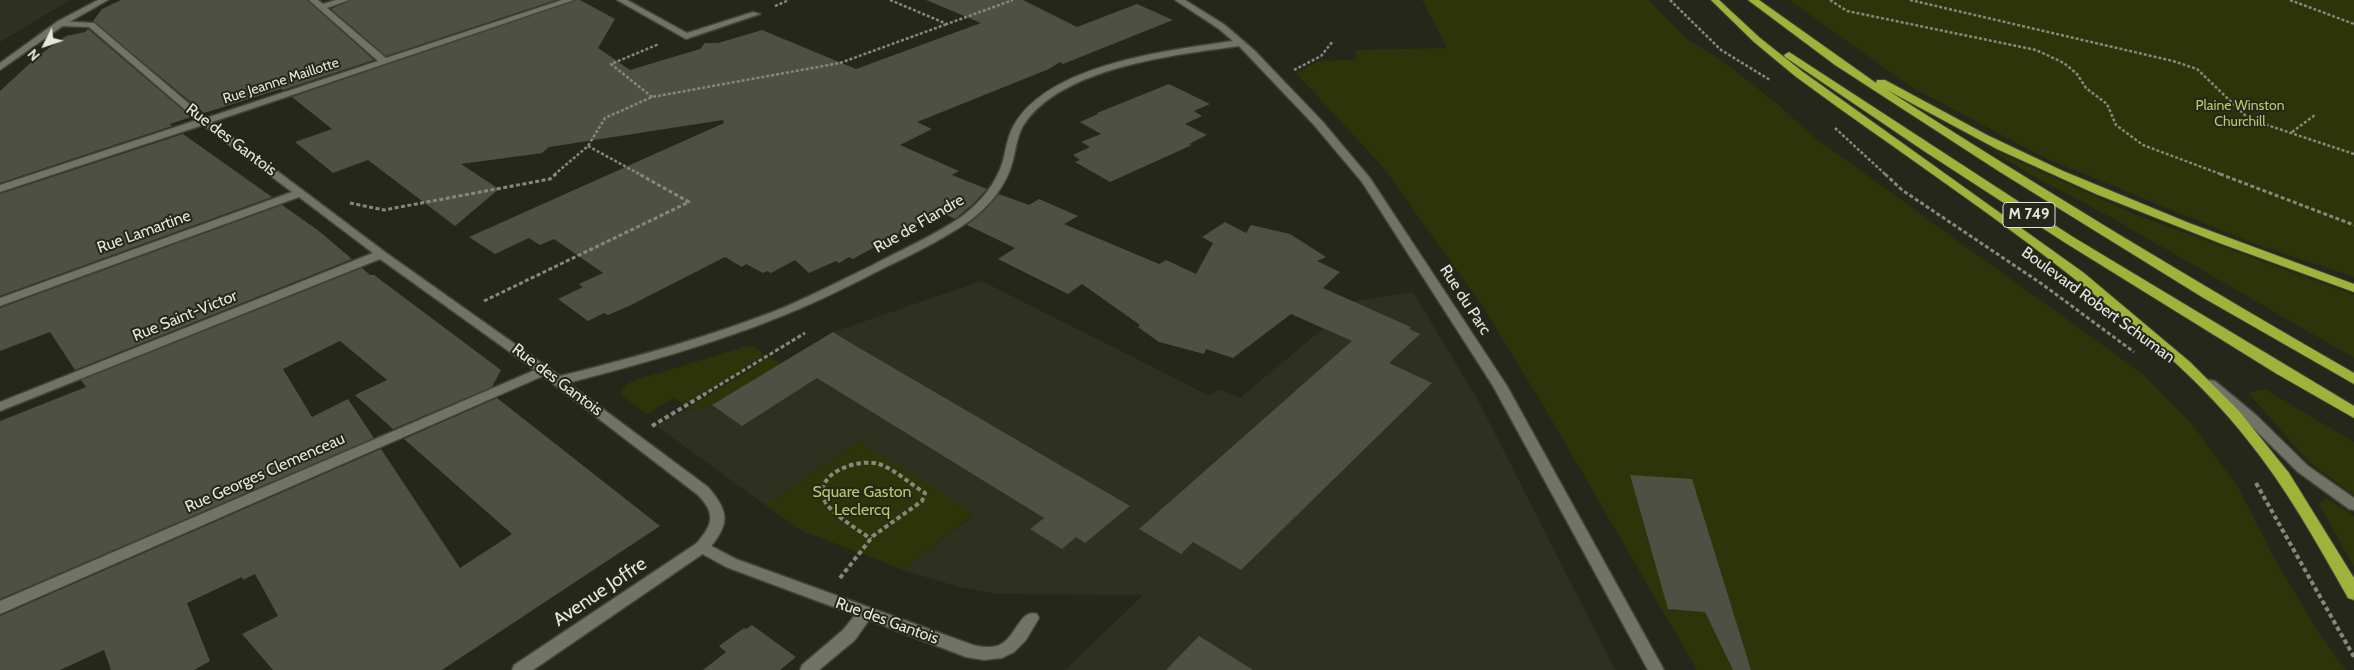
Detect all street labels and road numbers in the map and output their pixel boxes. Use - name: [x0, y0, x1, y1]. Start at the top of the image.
- street label: Rue Jeanne Maillotte: [221, 54, 341, 108]
- street label: Rue des Gantois: [182, 100, 280, 180]
- street label: Rue de Flandre: [870, 190, 968, 258]
- road number: M 749: [2003, 202, 2055, 228]
- street label: Rue Lamartine: [95, 206, 193, 258]
- street label: Boulevard Robert Schuman: [2018, 243, 2178, 367]
- street label: Rue du Parc: [1435, 262, 1495, 338]
- street label: Rue Saint-Victor: [130, 286, 240, 346]
- street label: Rue des Gantois: [508, 340, 606, 420]
- street label: Rue Georges Clemenceau: [182, 429, 348, 517]
- street label: Avenue Joffre: [549, 552, 651, 632]
- street label: Rue des Gantois: [833, 593, 941, 649]

